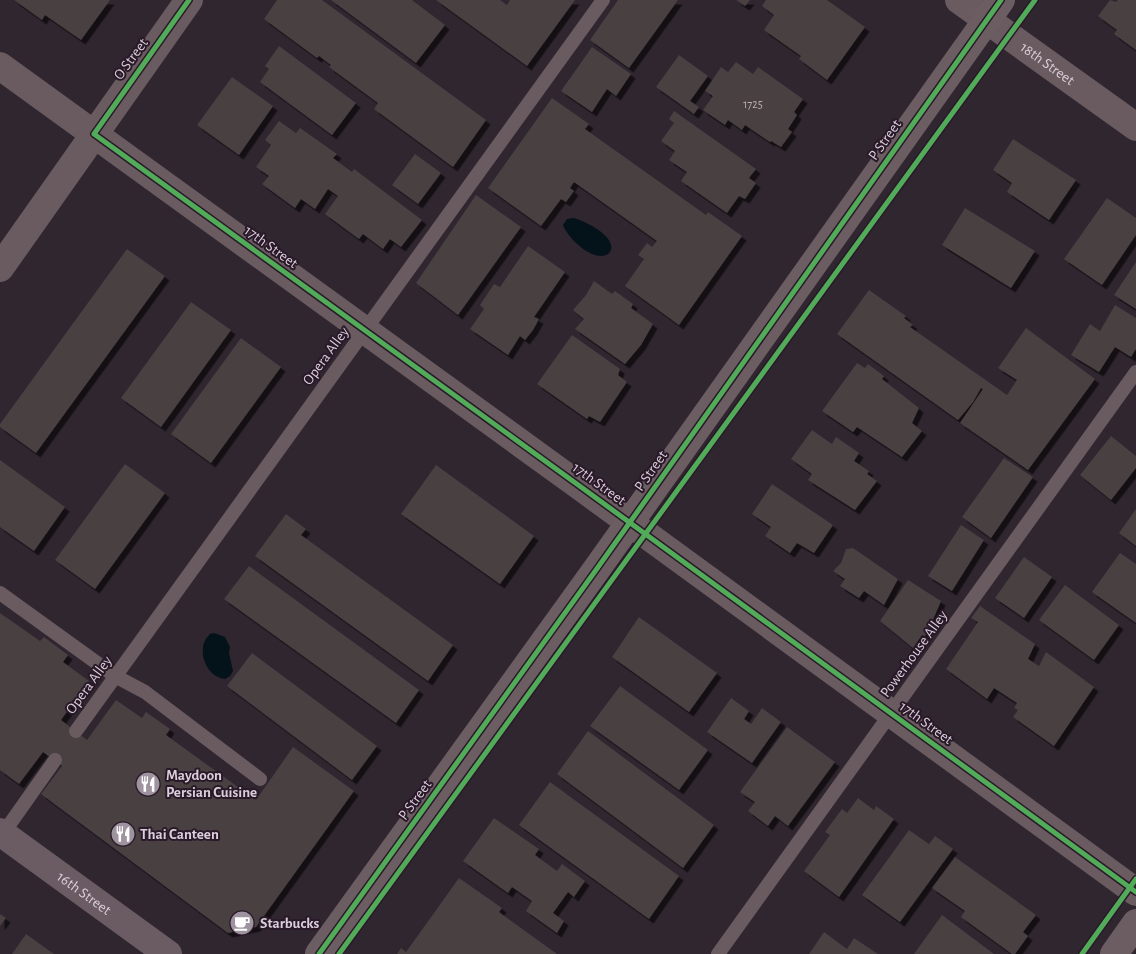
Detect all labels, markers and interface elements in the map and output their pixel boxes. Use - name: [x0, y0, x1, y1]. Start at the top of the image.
- street label: O Street: [111, 35, 151, 83]
- street label: 18th Street: [1018, 39, 1078, 88]
- house number: 1725: [743, 98, 763, 110]
- street label: P Street: [866, 117, 904, 163]
- street label: 17th Street: [242, 223, 301, 271]
- street label: Opera Alley: [300, 324, 352, 388]
- street label: P Street: [632, 448, 670, 494]
- street label: 17th Street: [570, 460, 629, 508]
- street label: Powerhouse Alley: [878, 607, 951, 700]
- street label: Opera Alley: [63, 653, 115, 717]
- street label: 17th Street: [897, 699, 956, 747]
- place label: Maydoon Persian Cuisine: [166, 768, 257, 800]
- restaurant icon: Maydoon Persian Cuisine: [135, 771, 161, 797]
- street label: P Street: [396, 777, 435, 823]
- restaurant icon: Thai Canteen: [110, 821, 136, 847]
- place label: Thai Canteen: [140, 827, 219, 842]
- street label: 16th Street: [54, 869, 114, 918]
- cafe icon: Starbucks: [229, 910, 255, 936]
- place label: Starbucks: [260, 916, 320, 931]

